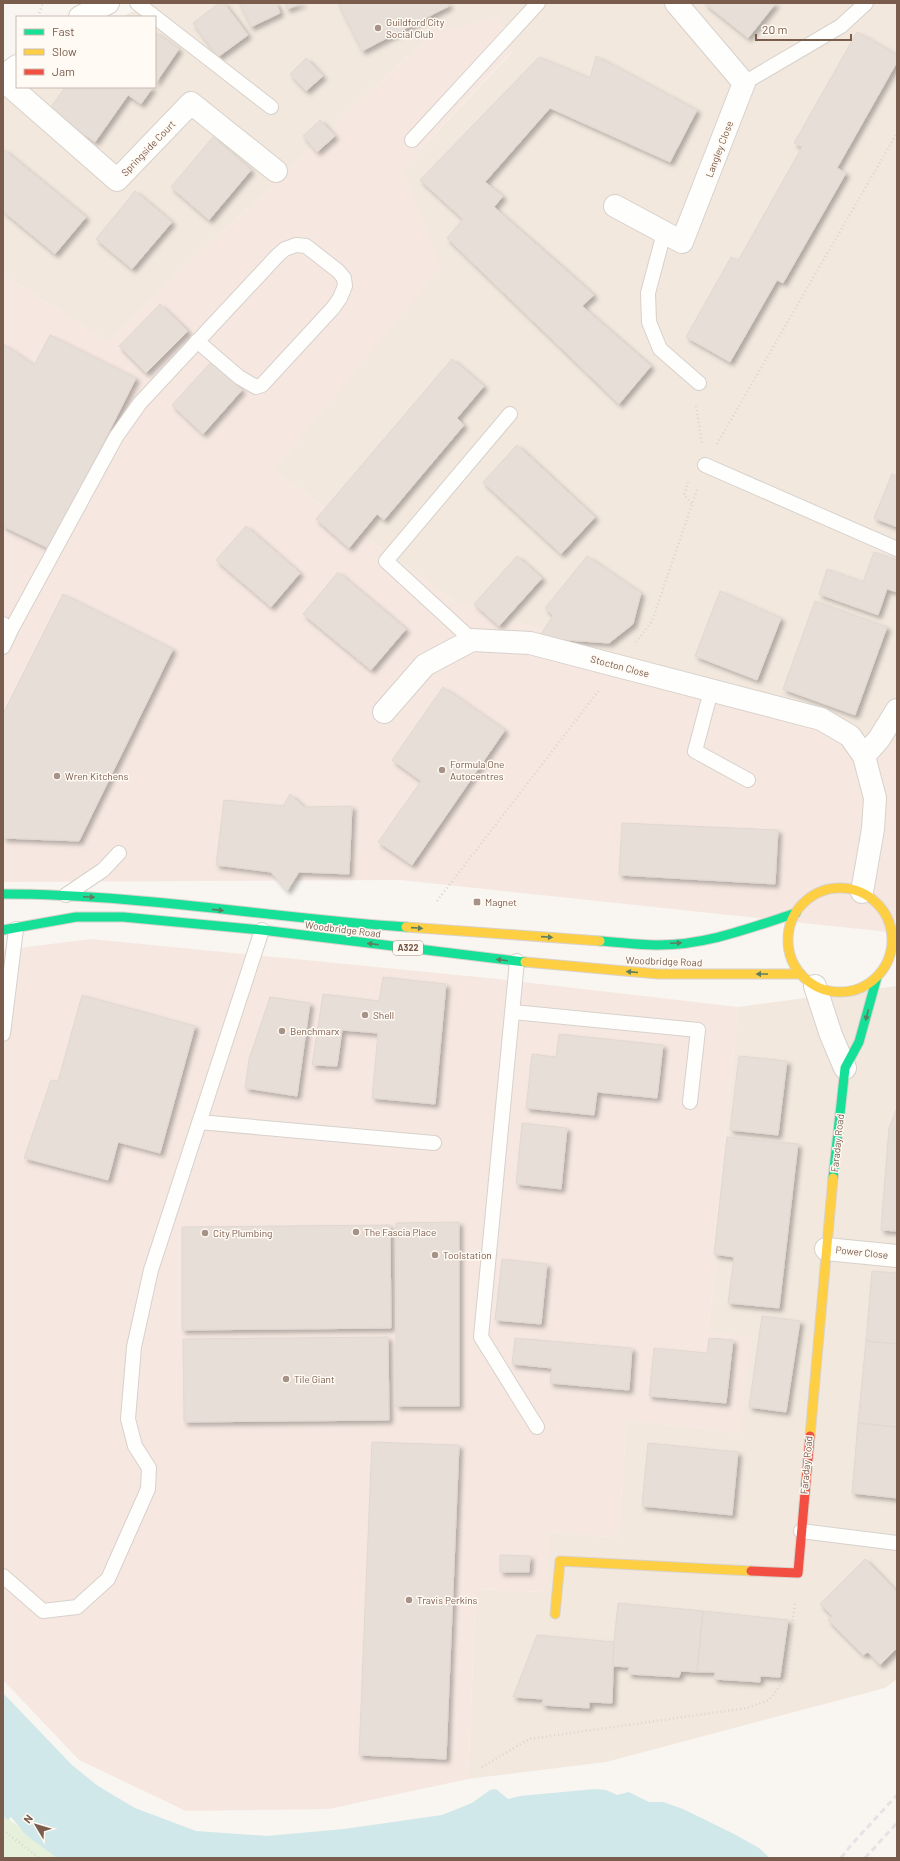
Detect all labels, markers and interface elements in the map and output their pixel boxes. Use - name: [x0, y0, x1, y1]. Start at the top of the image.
- legend: [16, 16, 156, 88]
- place label: Guildford City Social Club: [386, 16, 445, 40]
- scale bar: [756, 16, 851, 42]
- text: 20 m: [762, 22, 788, 36]
- marker: Guildford City Social Club: [373, 23, 383, 33]
- text: Fast: [52, 24, 75, 38]
- text: Slow: [52, 44, 77, 58]
- text: Jam: [52, 64, 75, 78]
- street label: Springside Court: [118, 117, 178, 178]
- street label: Langley Close: [703, 119, 735, 179]
- street label: Stocton Close: [589, 652, 651, 680]
- place label: Formula One Autocentres: [450, 758, 504, 782]
- marker: Formula One Autocentres: [437, 765, 447, 775]
- place label: Wren Kitchens: [65, 770, 128, 782]
- marker: Wren Kitchens: [52, 771, 62, 781]
- one-way arrow: [83, 894, 96, 900]
- place label: Magnet: [485, 896, 517, 908]
- marker: Magnet: [472, 897, 482, 907]
- one-way arrow: [212, 907, 224, 913]
- street label: Woodbridge Road: [304, 918, 382, 940]
- one-way arrow: [411, 925, 423, 932]
- one-way arrow: [541, 933, 553, 940]
- one-way arrow: [670, 940, 682, 947]
- one-way arrow: [367, 941, 379, 947]
- road number: A322: [393, 941, 423, 955]
- street label: Woodbridge Road: [626, 954, 702, 968]
- one-way arrow: [496, 956, 509, 963]
- one-way arrow: [626, 968, 638, 975]
- one-way arrow: [755, 971, 768, 977]
- place label: Shell: [373, 1009, 394, 1021]
- one-way arrow: [864, 1009, 870, 1021]
- marker: Shell: [360, 1010, 370, 1020]
- place label: Benchmarx: [290, 1025, 340, 1037]
- marker: Benchmarx: [277, 1026, 287, 1036]
- street label: Faraday Road: [828, 1113, 846, 1173]
- place label: The Fascia Place: [364, 1226, 436, 1238]
- place label: City Plumbing: [213, 1227, 272, 1239]
- marker: The Fascia Place: [351, 1227, 361, 1237]
- marker: City Plumbing: [200, 1228, 210, 1238]
- street label: Power Close: [835, 1243, 889, 1261]
- place label: Toolstation: [443, 1249, 492, 1261]
- marker: Toolstation: [430, 1250, 440, 1260]
- place label: Tile Giant: [294, 1373, 335, 1385]
- marker: Tile Giant: [281, 1374, 291, 1384]
- street label: Faraday Road: [797, 1435, 815, 1495]
- place label: Travis Perkins: [417, 1594, 478, 1606]
- marker: Travis Perkins: [404, 1595, 414, 1605]
- north arrow: [16, 1805, 56, 1845]
- text: N: [20, 1812, 35, 1825]

